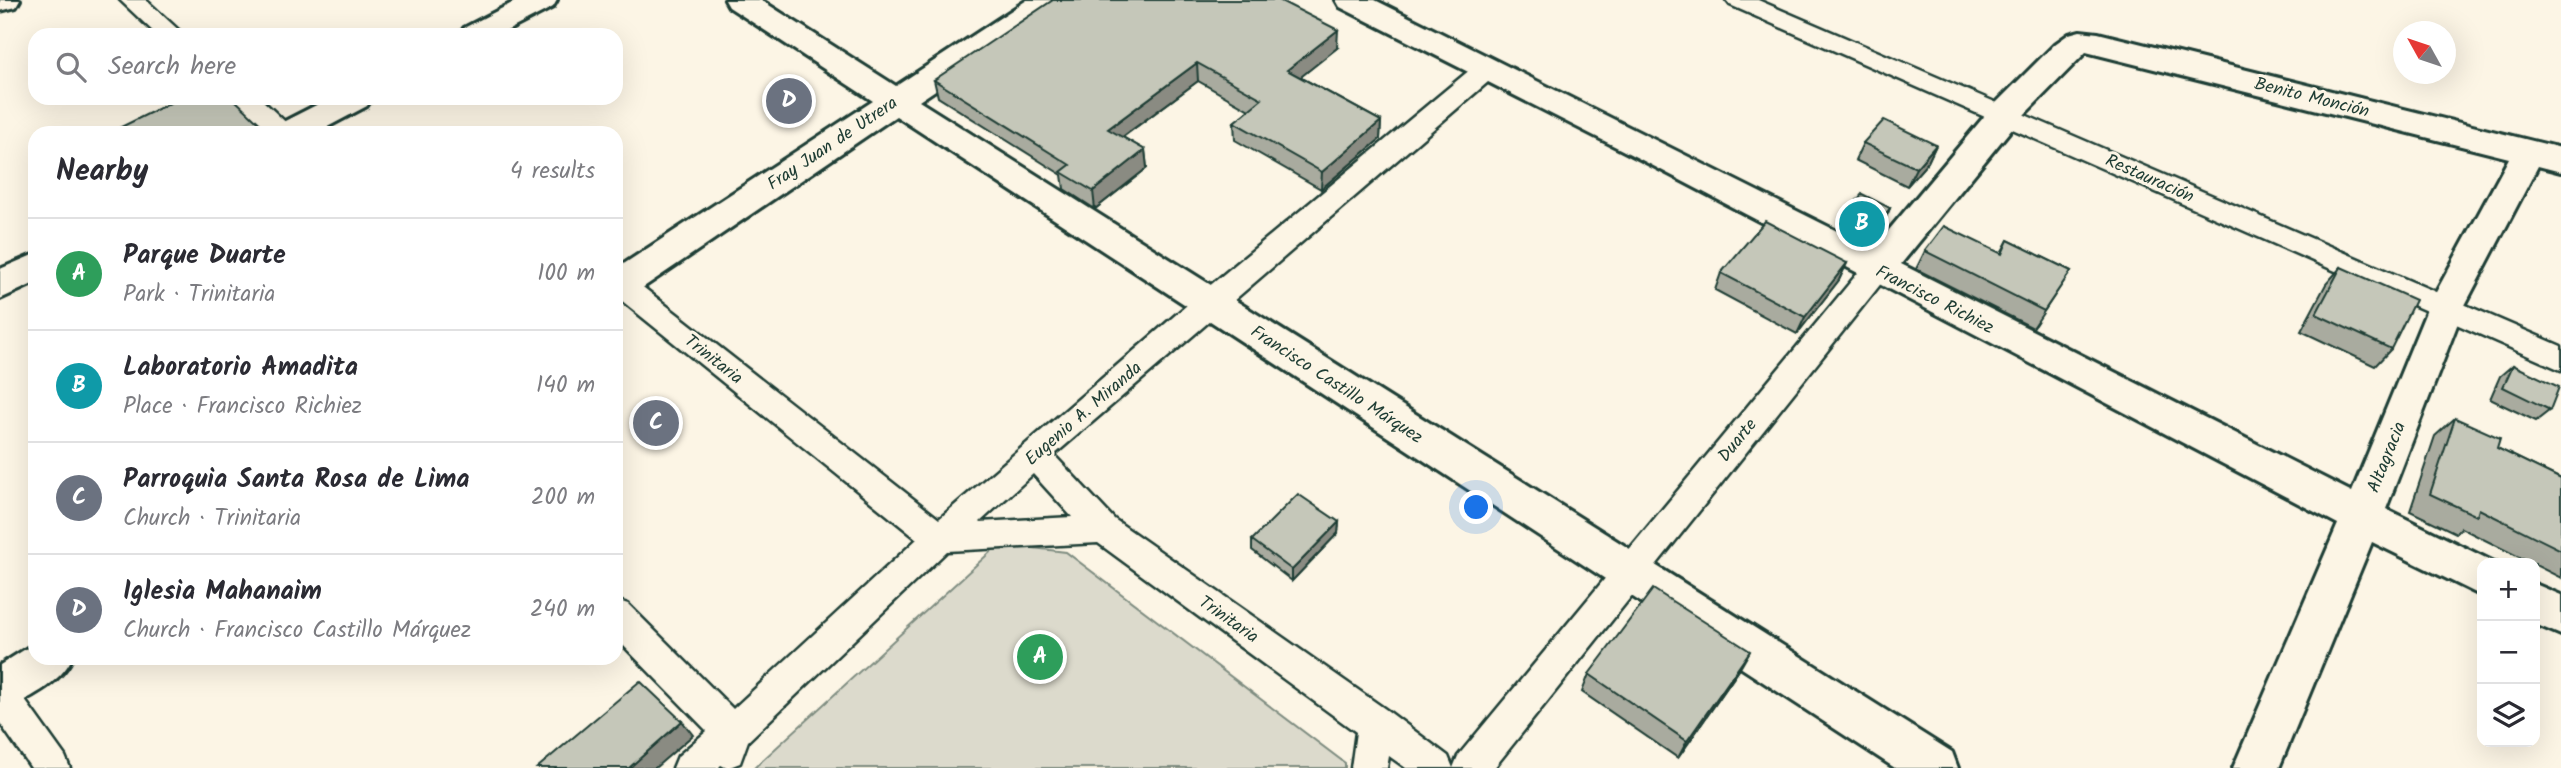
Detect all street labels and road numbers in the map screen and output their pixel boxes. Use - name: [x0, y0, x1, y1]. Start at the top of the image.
- street label: Benito Monción: [2251, 70, 2372, 127]
- street label: Fray Juan de Utrera: [762, 90, 904, 199]
- street label: Restauración: [2100, 147, 2199, 212]
- street label: Francisco Richiez: [1870, 258, 1999, 343]
- street label: Francisco Castillo Márquez: [1244, 318, 1428, 452]
- street label: Trinitaria: [677, 328, 749, 392]
- street label: Eugenio A. Miranda: [1019, 355, 1149, 473]
- street label: Duarte: [1711, 412, 1765, 469]
- street label: Altagracia: [2360, 418, 2415, 498]
- street label: Trinitaria: [1192, 589, 1264, 652]

